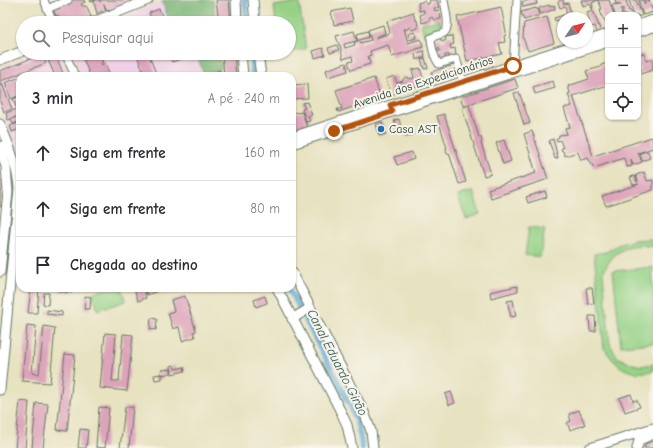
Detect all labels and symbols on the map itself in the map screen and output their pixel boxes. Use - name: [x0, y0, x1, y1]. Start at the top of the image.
- north arrow: [557, 12, 593, 48]
- street label: Avenida dos Expedicionários: [351, 53, 495, 111]
- route start: [504, 57, 522, 75]
- route end: [325, 122, 343, 140]
- place label: Casa AST: [389, 122, 438, 136]
- marker: Casa AST: [376, 124, 386, 134]
- water label: Canal Eduardo Girão: [304, 306, 371, 418]

